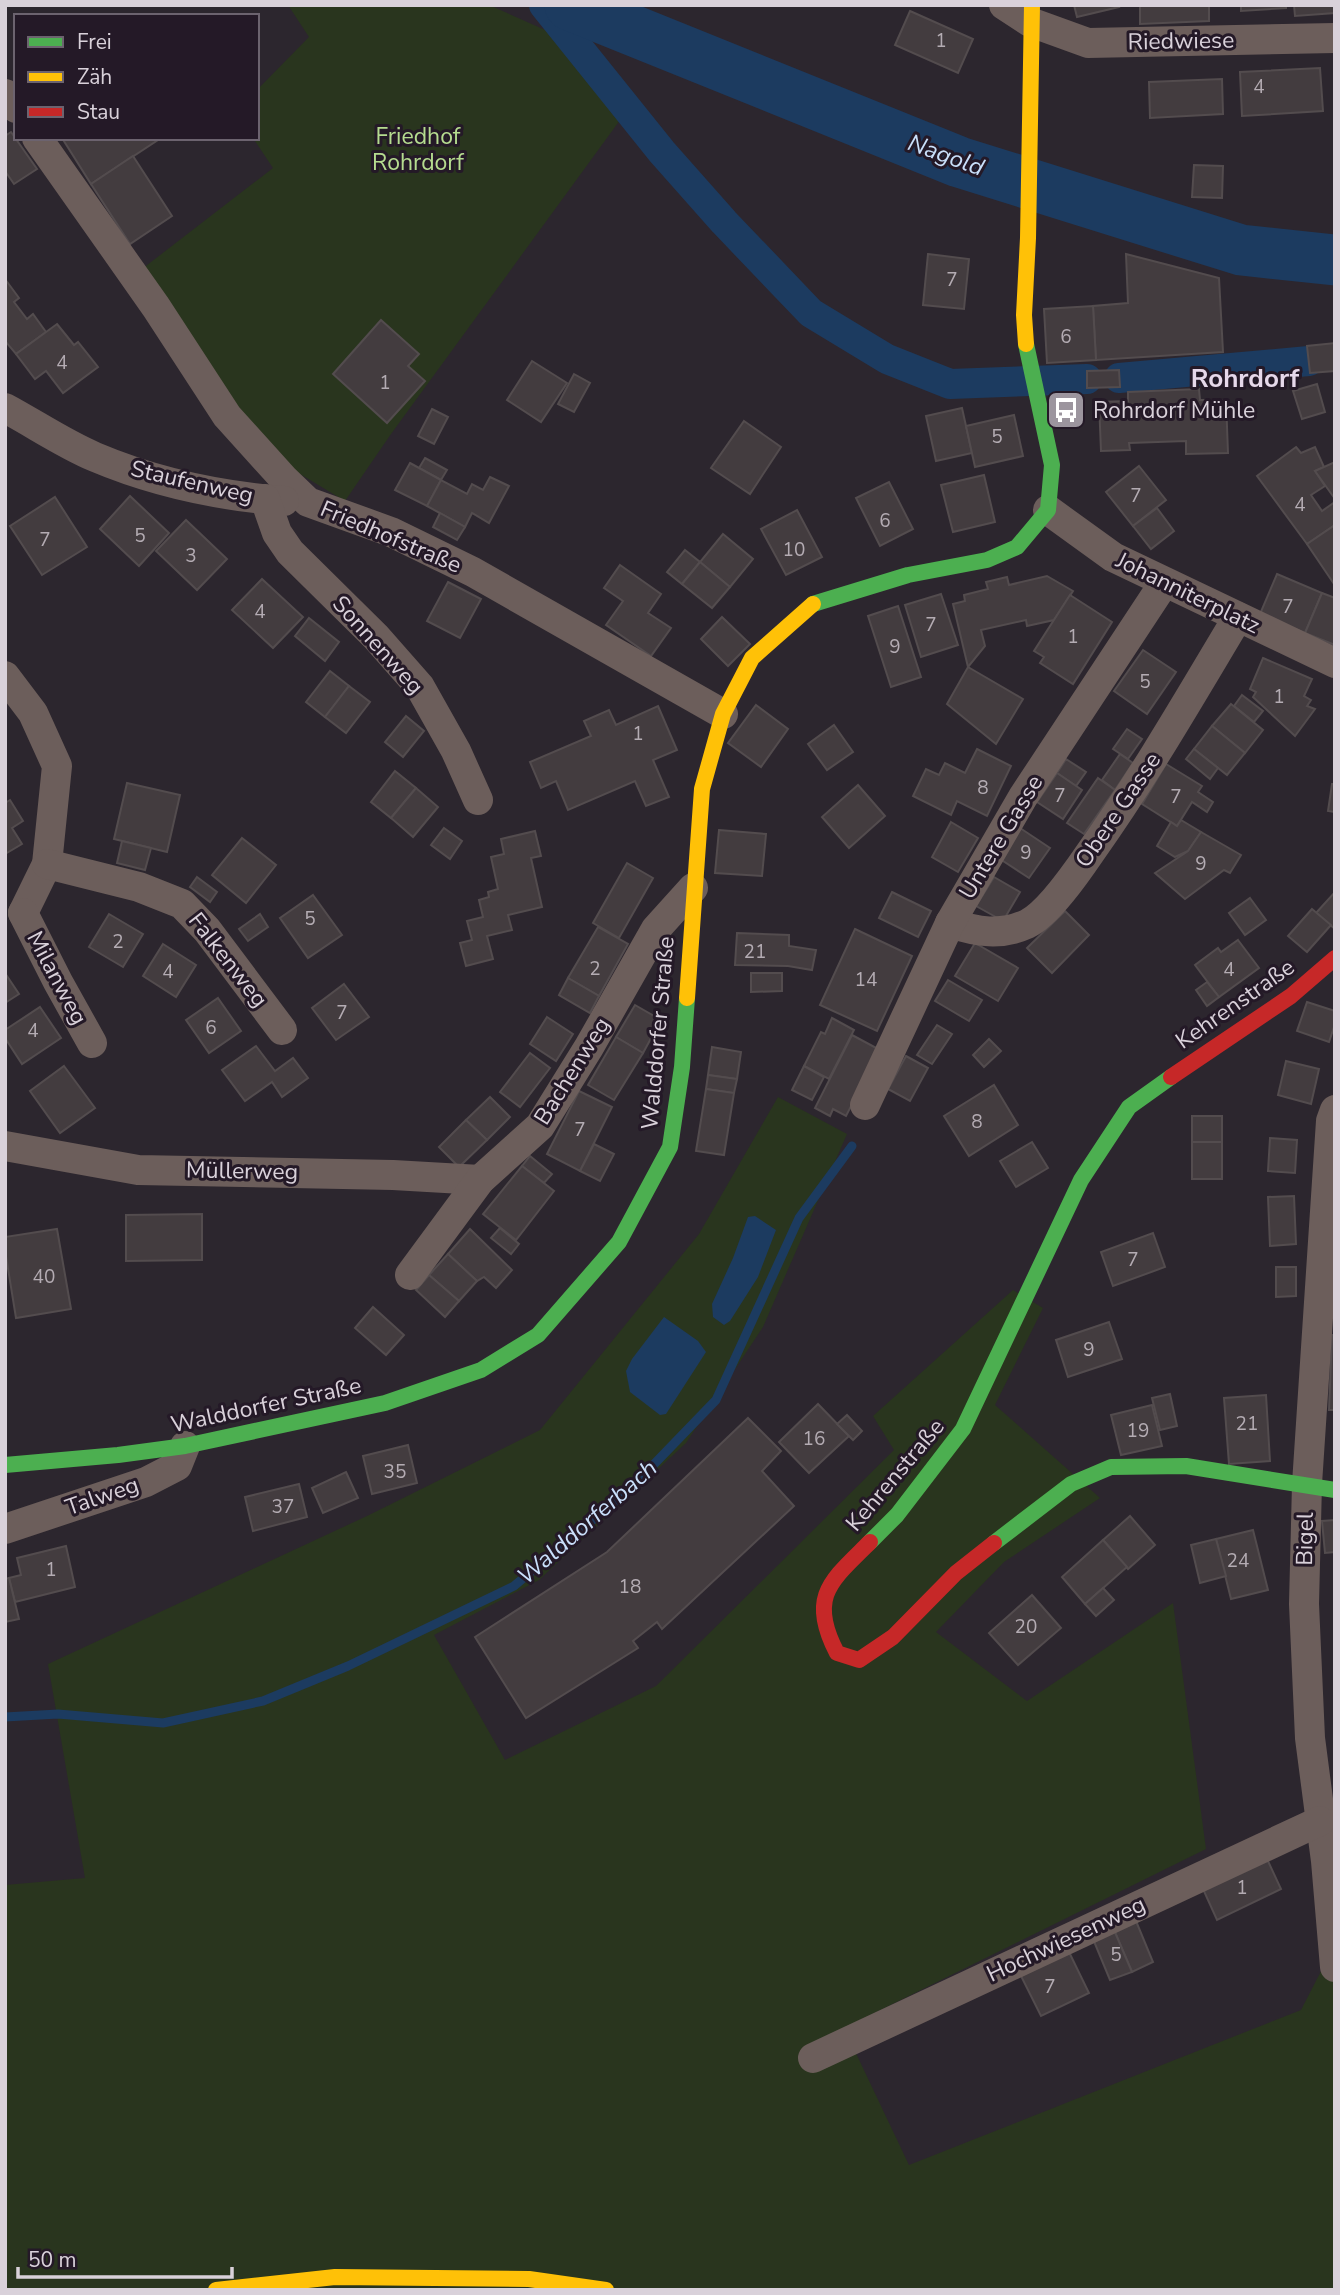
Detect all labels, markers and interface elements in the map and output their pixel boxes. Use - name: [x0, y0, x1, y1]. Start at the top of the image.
- legend: [14, 14, 259, 140]
- street label: Riedwiese: [1127, 25, 1235, 57]
- text: Frei: [77, 28, 112, 56]
- house number: 1: [935, 28, 947, 54]
- text: Zäh: [77, 63, 112, 91]
- house number: 4: [1253, 74, 1265, 100]
- text: Stau: [77, 98, 120, 126]
- park label: Friedhof Rohrdorf: [372, 121, 464, 178]
- water label: Nagold: [903, 126, 989, 184]
- house number: 7: [946, 267, 958, 293]
- house number: 6: [1060, 324, 1072, 350]
- house number: 4: [56, 350, 68, 376]
- district label: Rohrdorf: [1191, 361, 1300, 396]
- house number: 1: [379, 370, 391, 396]
- bus stop icon: Rohrdorf Mühle: [1045, 389, 1087, 431]
- place label: Rohrdorf Mühle: [1093, 395, 1255, 426]
- house number: 5: [991, 424, 1003, 450]
- street label: Staufenweg: [128, 453, 256, 511]
- house number: 7: [1130, 483, 1142, 509]
- house number: 4: [1294, 492, 1306, 518]
- street label: Friedhofstraße: [316, 493, 466, 581]
- house number: 6: [879, 508, 891, 534]
- house number: 5: [134, 523, 146, 549]
- house number: 7: [39, 527, 51, 553]
- house number: 10: [783, 537, 805, 563]
- house number: 3: [185, 543, 197, 569]
- street label: Johanniterplatz: [1110, 544, 1265, 641]
- street label: Sonnenweg: [325, 589, 431, 701]
- house number: 7: [1282, 594, 1294, 620]
- house number: 4: [254, 599, 266, 625]
- house number: 7: [925, 612, 937, 638]
- house number: 1: [1067, 624, 1079, 650]
- house number: 9: [889, 634, 901, 660]
- house number: 5: [1139, 669, 1151, 695]
- house number: 1: [1273, 684, 1285, 710]
- house number: 1: [632, 721, 644, 747]
- street label: Obere Gasse: [1068, 746, 1168, 874]
- street label: Untere Gasse: [952, 769, 1050, 905]
- house number: 8: [977, 775, 989, 801]
- house number: 7: [1054, 783, 1066, 809]
- house number: 7: [1170, 784, 1182, 810]
- house number: 9: [1020, 840, 1032, 866]
- house number: 9: [1195, 851, 1207, 877]
- street label: Falkenweg: [181, 906, 275, 1014]
- house number: 5: [304, 906, 316, 932]
- street label: Milanweg: [19, 926, 95, 1030]
- house number: 2: [112, 929, 124, 955]
- street label: Walddorfer Straße: [634, 935, 682, 1131]
- house number: 21: [744, 939, 766, 965]
- street label: Kehrenstraße: [1169, 952, 1301, 1056]
- house number: 2: [589, 956, 601, 982]
- house number: 4: [1223, 957, 1235, 983]
- house number: 4: [162, 959, 174, 985]
- house number: 14: [855, 967, 877, 993]
- house number: 7: [336, 1000, 348, 1026]
- street label: Bachenweg: [527, 1011, 617, 1131]
- house number: 6: [205, 1015, 217, 1041]
- house number: 4: [27, 1018, 39, 1044]
- house number: 8: [971, 1109, 983, 1135]
- house number: 7: [574, 1117, 586, 1143]
- street label: Müllerweg: [186, 1155, 298, 1187]
- house number: 7: [1127, 1247, 1139, 1273]
- house number: 40: [33, 1264, 55, 1290]
- house number: 9: [1083, 1337, 1095, 1363]
- street label: Walddorfer Straße: [168, 1370, 364, 1440]
- house number: 21: [1236, 1411, 1258, 1437]
- street label: Kehrenstraße: [839, 1412, 951, 1538]
- house number: 19: [1127, 1418, 1149, 1444]
- house number: 16: [803, 1426, 825, 1452]
- water label: Walddorferbach: [510, 1452, 664, 1592]
- house number: 35: [384, 1459, 406, 1485]
- street label: Talweg: [61, 1469, 143, 1523]
- house number: 37: [272, 1494, 294, 1520]
- street label: Bigel: [1289, 1512, 1321, 1566]
- house number: 24: [1227, 1548, 1249, 1574]
- house number: 1: [45, 1557, 57, 1583]
- house number: 18: [619, 1574, 641, 1600]
- house number: 20: [1015, 1614, 1037, 1640]
- house number: 1: [1236, 1875, 1248, 1901]
- street label: Hochwiesenweg: [982, 1889, 1150, 1989]
- house number: 5: [1110, 1942, 1122, 1968]
- house number: 7: [1044, 1974, 1056, 2000]
- scale bar: [18, 2236, 231, 2280]
- text: 50 m: [28, 2246, 77, 2274]

